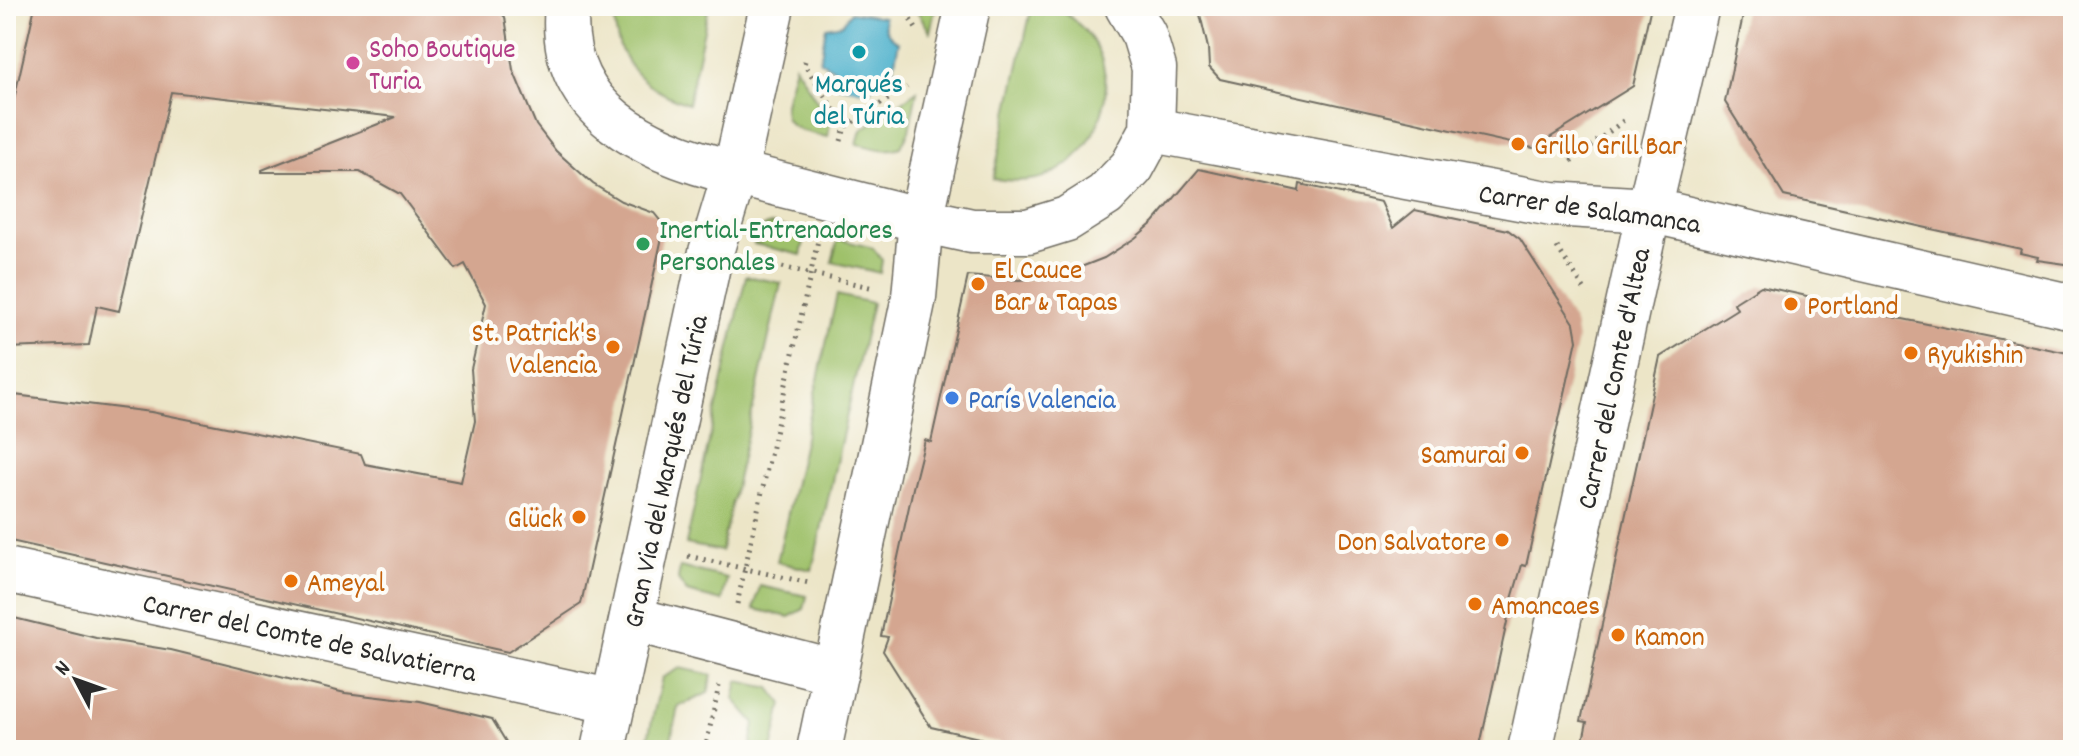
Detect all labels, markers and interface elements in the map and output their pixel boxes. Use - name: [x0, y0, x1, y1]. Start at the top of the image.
- place label: Soho Boutique Turia: [369, 32, 516, 104]
- marker: Marqués del Túria: [850, 43, 868, 61]
- marker: Soho Boutique Turia: [344, 54, 362, 72]
- place label: Marqués del Túria: [814, 67, 905, 139]
- place label: Grillo Grill Bar: [1534, 129, 1683, 169]
- marker: Grillo Grill Bar: [1509, 135, 1527, 153]
- street label: Carrer de Salamanca: [1476, 177, 1704, 247]
- place label: Inertial-Entrenadores Personales: [659, 213, 893, 285]
- marker: Inertial-Entrenadores Personales: [634, 235, 652, 253]
- street label: Carrer del Comte d'Altea: [1570, 244, 1664, 513]
- place label: El Cauce Bar & Tapas: [994, 253, 1118, 325]
- marker: El Cauce Bar & Tapas: [969, 275, 987, 293]
- place label: Portland: [1807, 289, 1899, 329]
- marker: Portland: [1782, 295, 1800, 313]
- street label: Gran Via del Marqués del Túria: [616, 311, 722, 632]
- place label: St. Patrick's Valencia: [472, 316, 598, 388]
- marker: St. Patrick's Valencia: [604, 338, 622, 356]
- place label: Ryukishin: [1927, 338, 2023, 378]
- marker: Ryukishin: [1902, 344, 1920, 362]
- place label: París Valencia: [968, 383, 1116, 423]
- marker: París Valencia: [943, 389, 961, 407]
- place label: Samurai: [1421, 438, 1506, 478]
- marker: Samurai: [1513, 444, 1531, 462]
- place label: Glück: [507, 502, 563, 542]
- marker: Glück: [570, 508, 588, 526]
- place label: Don Salvatore: [1337, 525, 1486, 565]
- marker: Don Salvatore: [1493, 531, 1511, 549]
- place label: Ameyal: [307, 566, 385, 606]
- marker: Ameyal: [282, 572, 300, 590]
- street label: Carrer del Comte de Salvatierra: [138, 586, 480, 696]
- place label: Amancaes: [1491, 589, 1600, 629]
- marker: Amancaes: [1466, 595, 1484, 613]
- place label: Kamon: [1634, 620, 1705, 660]
- marker: Kamon: [1609, 626, 1627, 644]
- north arrow: [36, 640, 116, 720]
- text: N: [48, 655, 79, 683]

